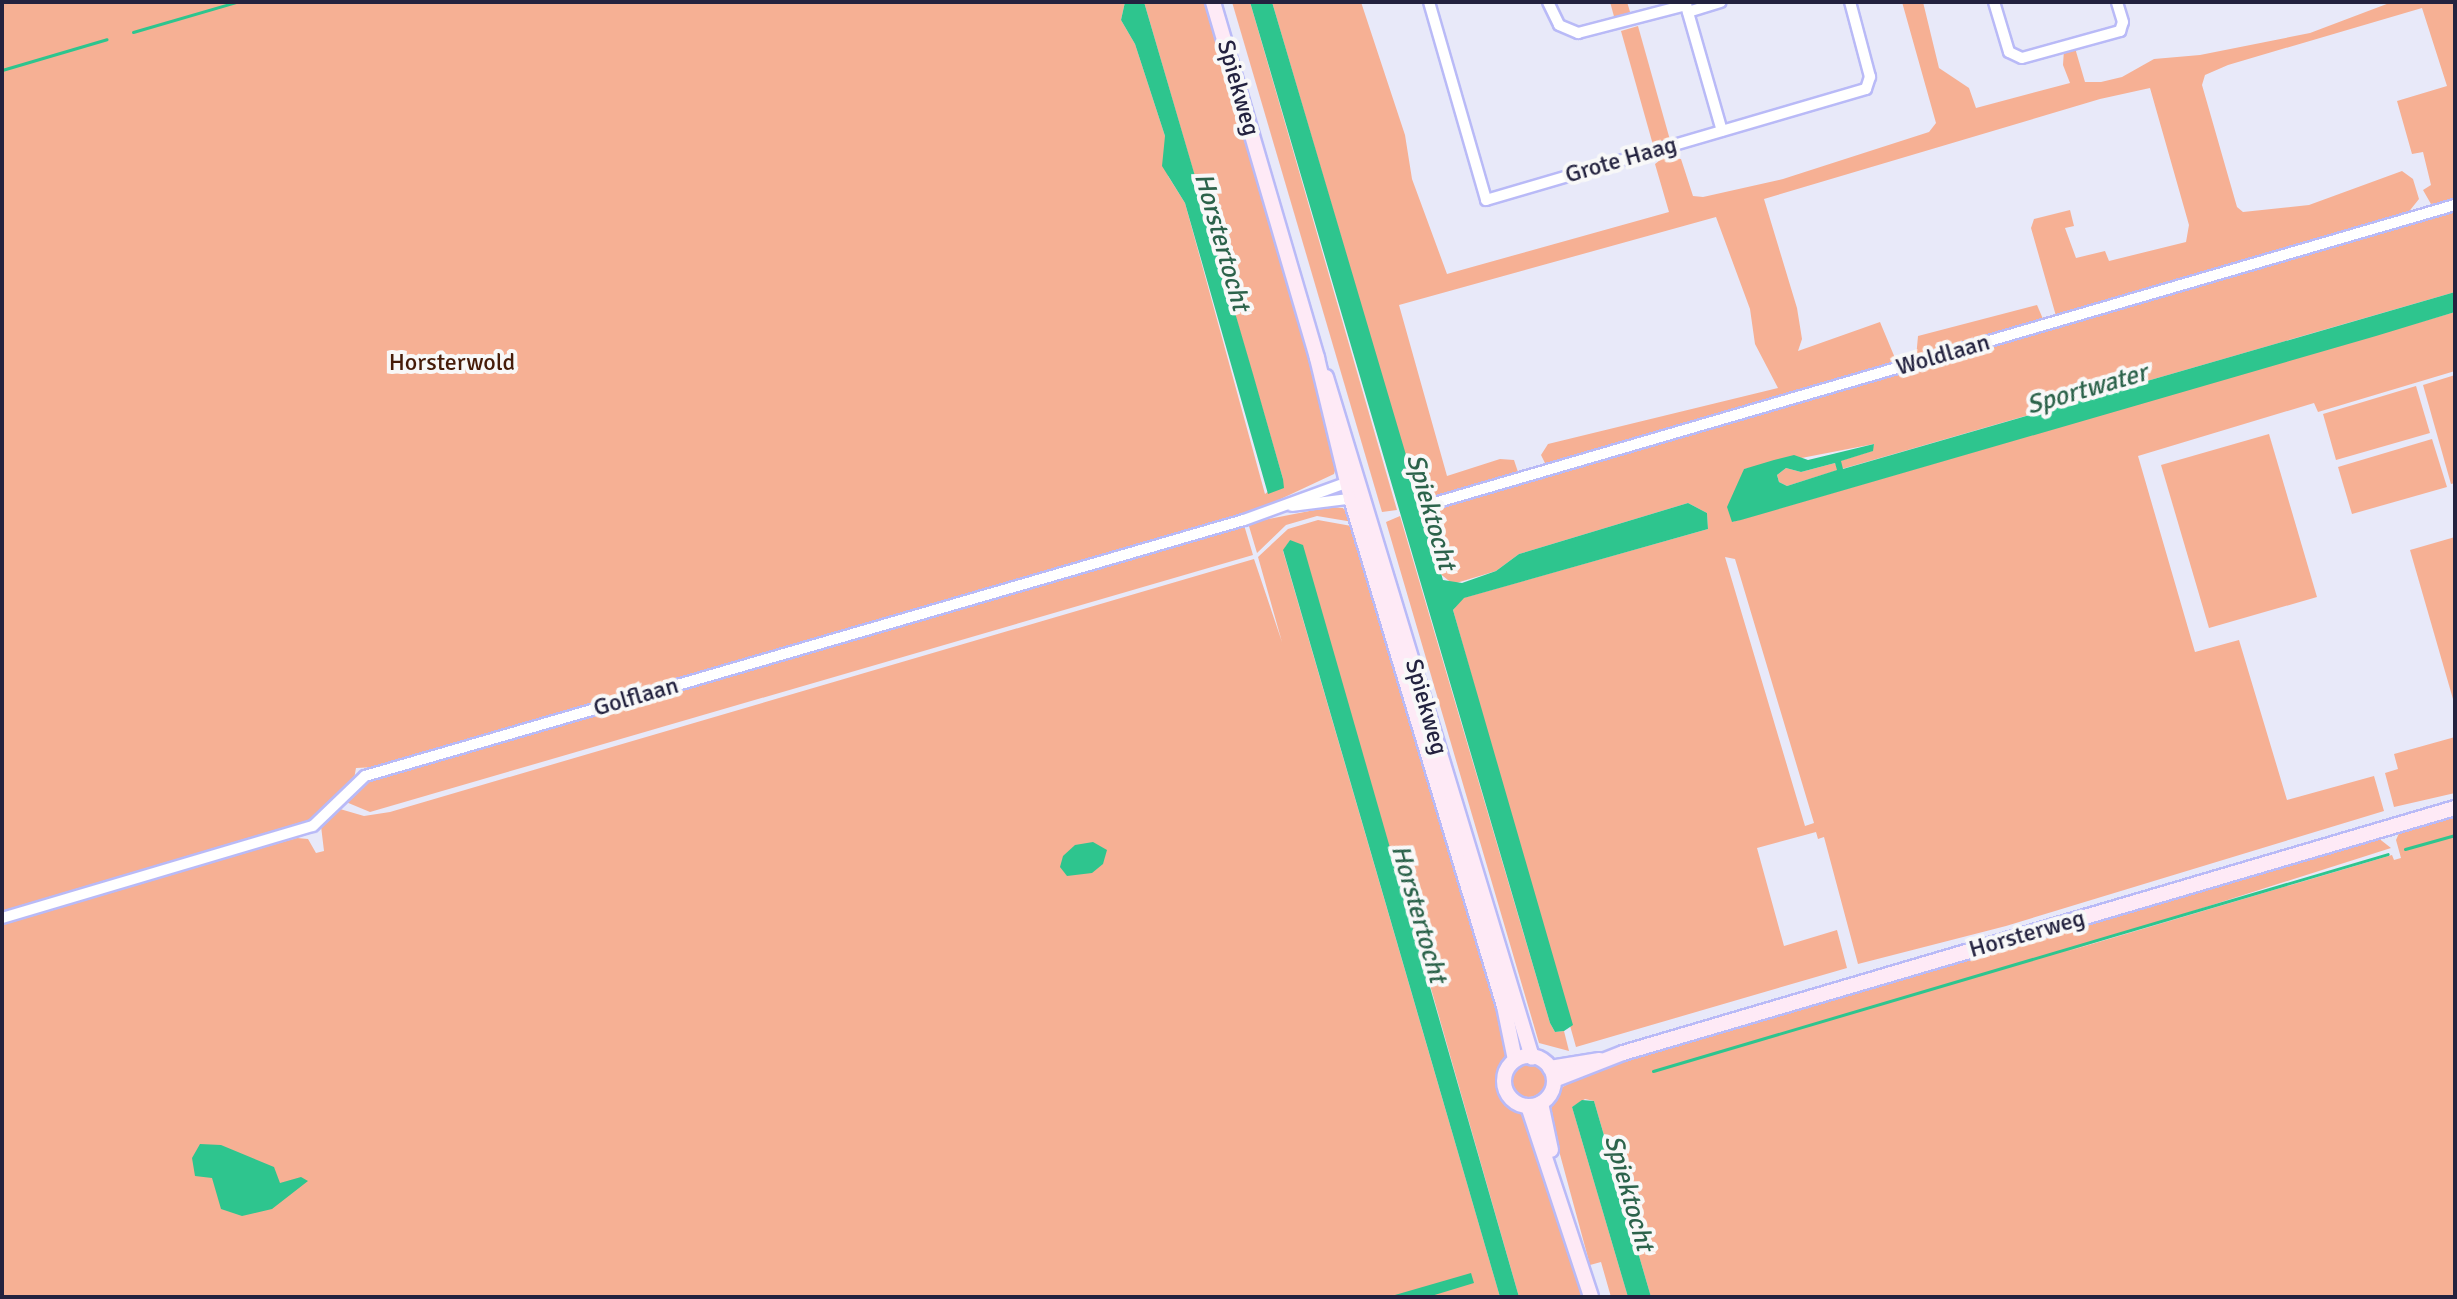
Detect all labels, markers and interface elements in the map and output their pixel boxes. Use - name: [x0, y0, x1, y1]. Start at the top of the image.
- street label: Spiekweg: [1211, 37, 1265, 139]
- street label: Grote Haag: [1562, 130, 1680, 190]
- water label: Horstertocht: [1186, 170, 1256, 314]
- street label: Woldlaan: [1893, 328, 1993, 382]
- park label: Horsterwold: [389, 349, 515, 377]
- water label: Sportwater: [2023, 358, 2151, 422]
- water label: Spiektocht: [1399, 450, 1461, 574]
- street label: Spiekweg: [1399, 656, 1453, 758]
- street label: Golflaan: [590, 671, 682, 723]
- water label: Horstertocht: [1383, 842, 1453, 986]
- street label: Horsterweg: [1966, 904, 2088, 964]
- water label: Spiektocht: [1597, 1131, 1659, 1255]

